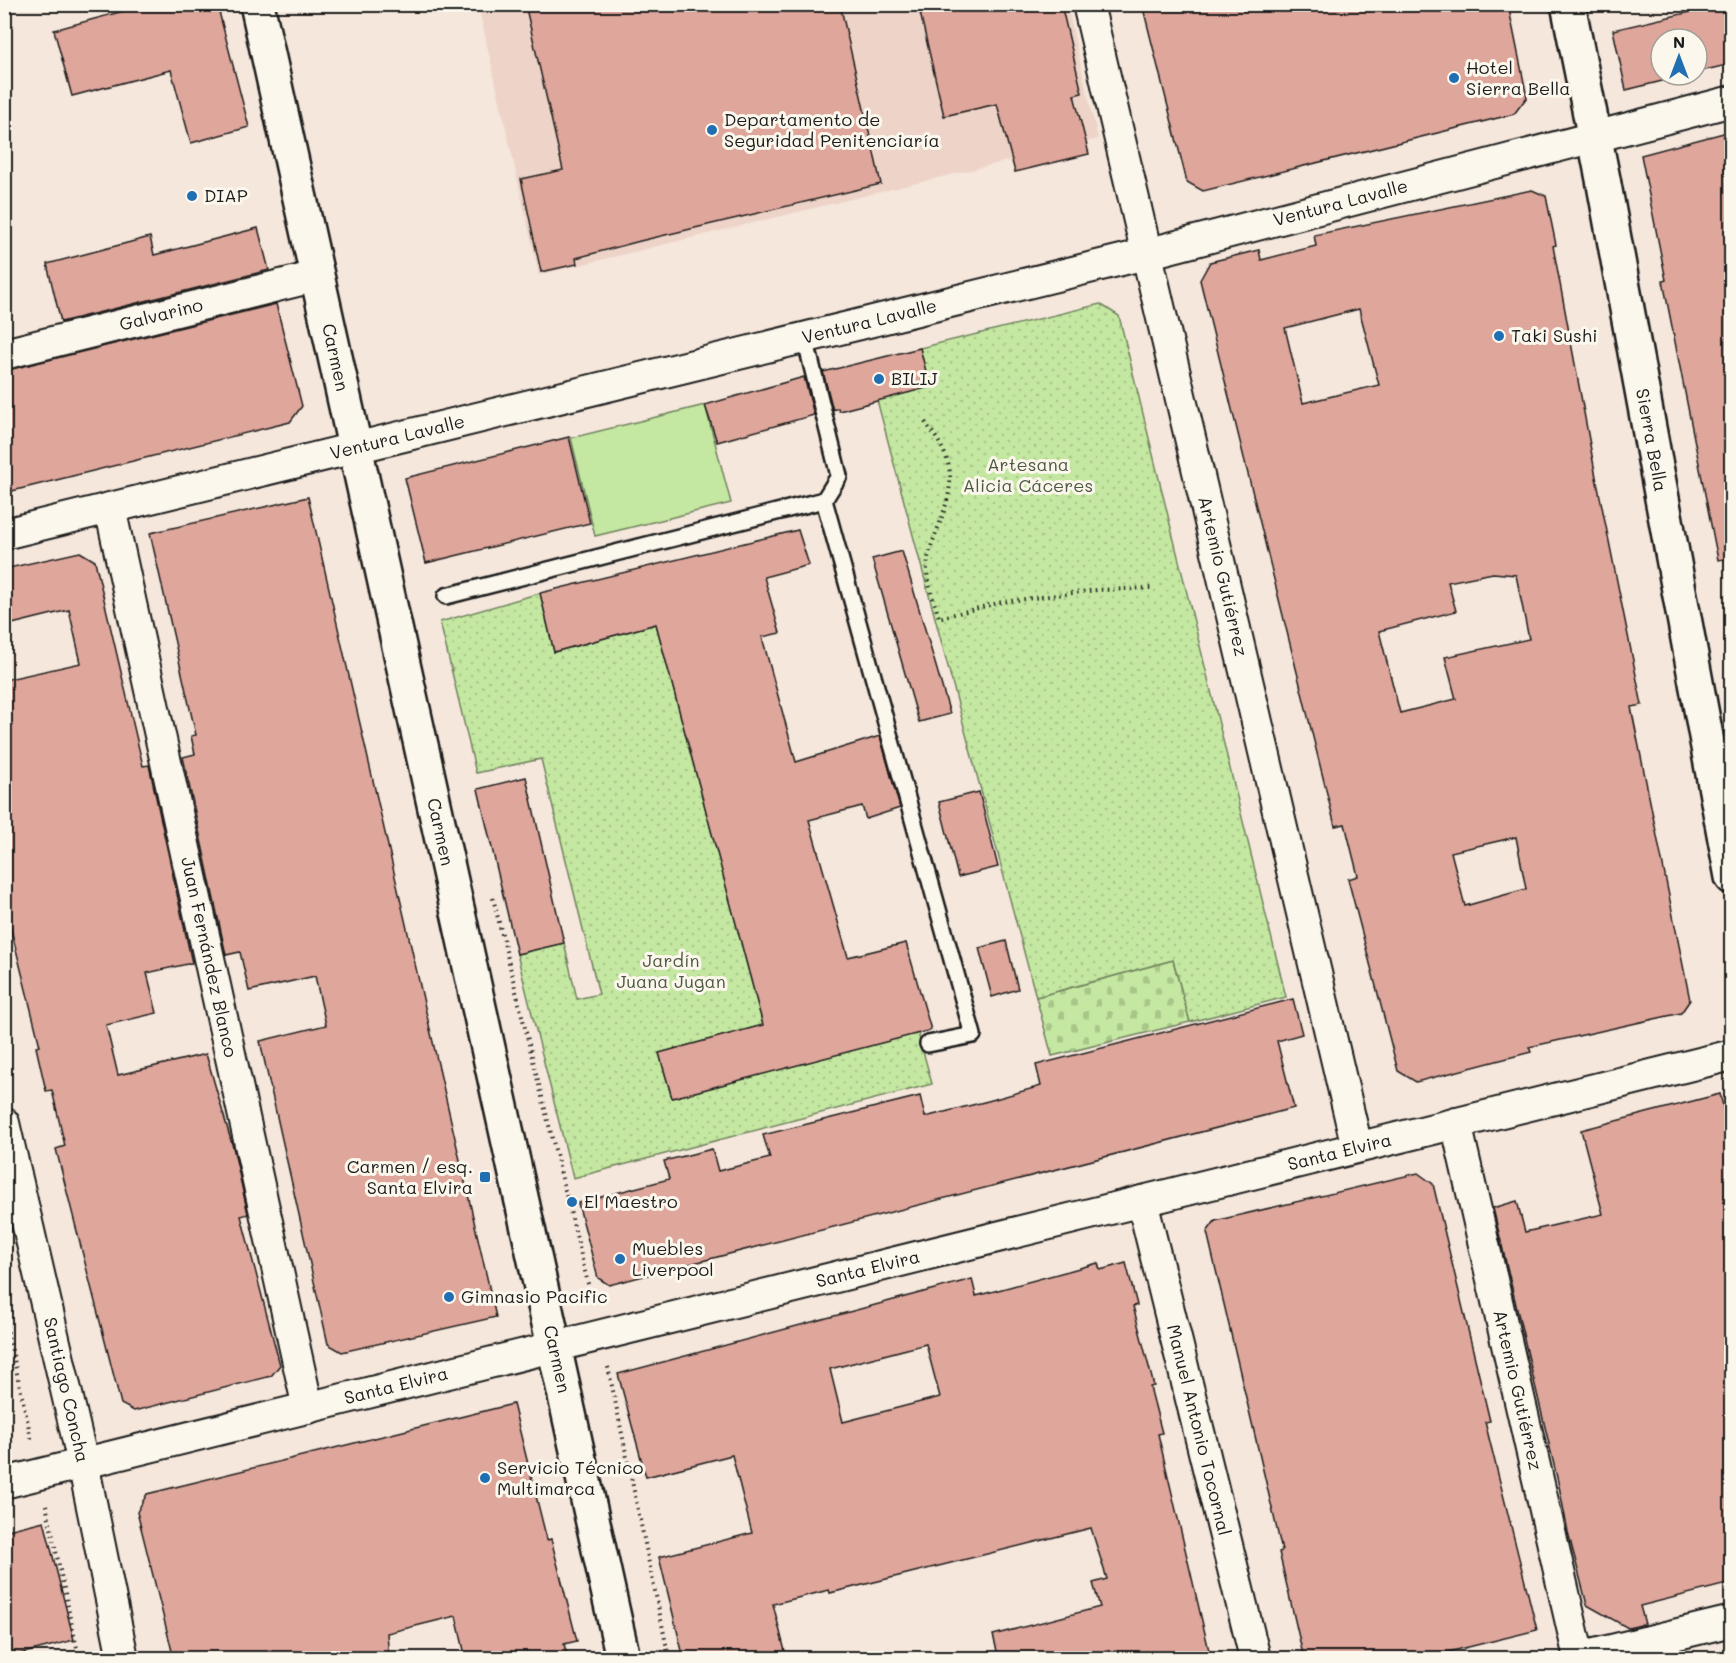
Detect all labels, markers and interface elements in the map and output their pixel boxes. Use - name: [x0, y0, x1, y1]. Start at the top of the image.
- north arrow: [1649, 27, 1709, 87]
- text: N: [1673, 31, 1685, 52]
- place label: Hotel Sierra Bella: [1466, 55, 1570, 100]
- marker: Hotel Sierra Bella: [1447, 71, 1461, 85]
- place label: Departamento de Seguridad Penitenciaría: [724, 107, 940, 152]
- marker: Departamento de Seguridad Penitenciaría: [705, 123, 719, 137]
- street label: Ventura Lavalle: [1271, 173, 1410, 231]
- place label: DIAP: [204, 183, 248, 207]
- marker: DIAP: [185, 189, 199, 203]
- street label: Galvarino: [117, 292, 205, 336]
- street label: Ventura Lavalle: [799, 293, 939, 349]
- street label: Carmen: [317, 321, 355, 393]
- place label: Taki Sushi: [1511, 323, 1597, 347]
- marker: Taki Sushi: [1492, 329, 1506, 343]
- place label: BILIJ: [891, 366, 937, 390]
- marker: BILIJ: [872, 372, 886, 386]
- street label: Sierra Bella: [1631, 386, 1674, 493]
- street label: Ventura Lavalle: [327, 408, 467, 465]
- park label: Artesana Alicia Cáceres: [963, 452, 1093, 497]
- street label: Artemio Gutiérrez: [1193, 494, 1254, 659]
- street label: Carmen: [422, 796, 460, 868]
- street label: Juan Fernández Blanco: [176, 854, 244, 1060]
- park label: Jardín Juana Jugan: [616, 948, 726, 993]
- street label: Santa Elvira: [1285, 1127, 1394, 1176]
- place label: Carmen / esq. Santa Elvira: [347, 1154, 473, 1199]
- marker: Carmen / esq. Santa Elvira: [478, 1170, 492, 1184]
- place label: El Maestro: [584, 1189, 678, 1213]
- marker: El Maestro: [565, 1195, 579, 1209]
- place label: Muebles Liverpool: [632, 1236, 714, 1281]
- street label: Santa Elvira: [813, 1244, 922, 1292]
- marker: Muebles Liverpool: [613, 1252, 627, 1266]
- place label: Gimnasio Pacific: [461, 1284, 607, 1308]
- marker: Gimnasio Pacific: [442, 1290, 456, 1304]
- street label: Artemio Gutiérrez: [1488, 1307, 1548, 1472]
- street label: Santiago Concha: [39, 1315, 95, 1465]
- street label: Manuel Antonio Tocornal: [1162, 1322, 1237, 1538]
- street label: Carmen: [539, 1323, 577, 1395]
- street label: Santa Elvira: [341, 1360, 450, 1409]
- place label: Servicio Técnico Multimarca: [497, 1455, 644, 1500]
- marker: Servicio Técnico Multimarca: [478, 1471, 492, 1485]

